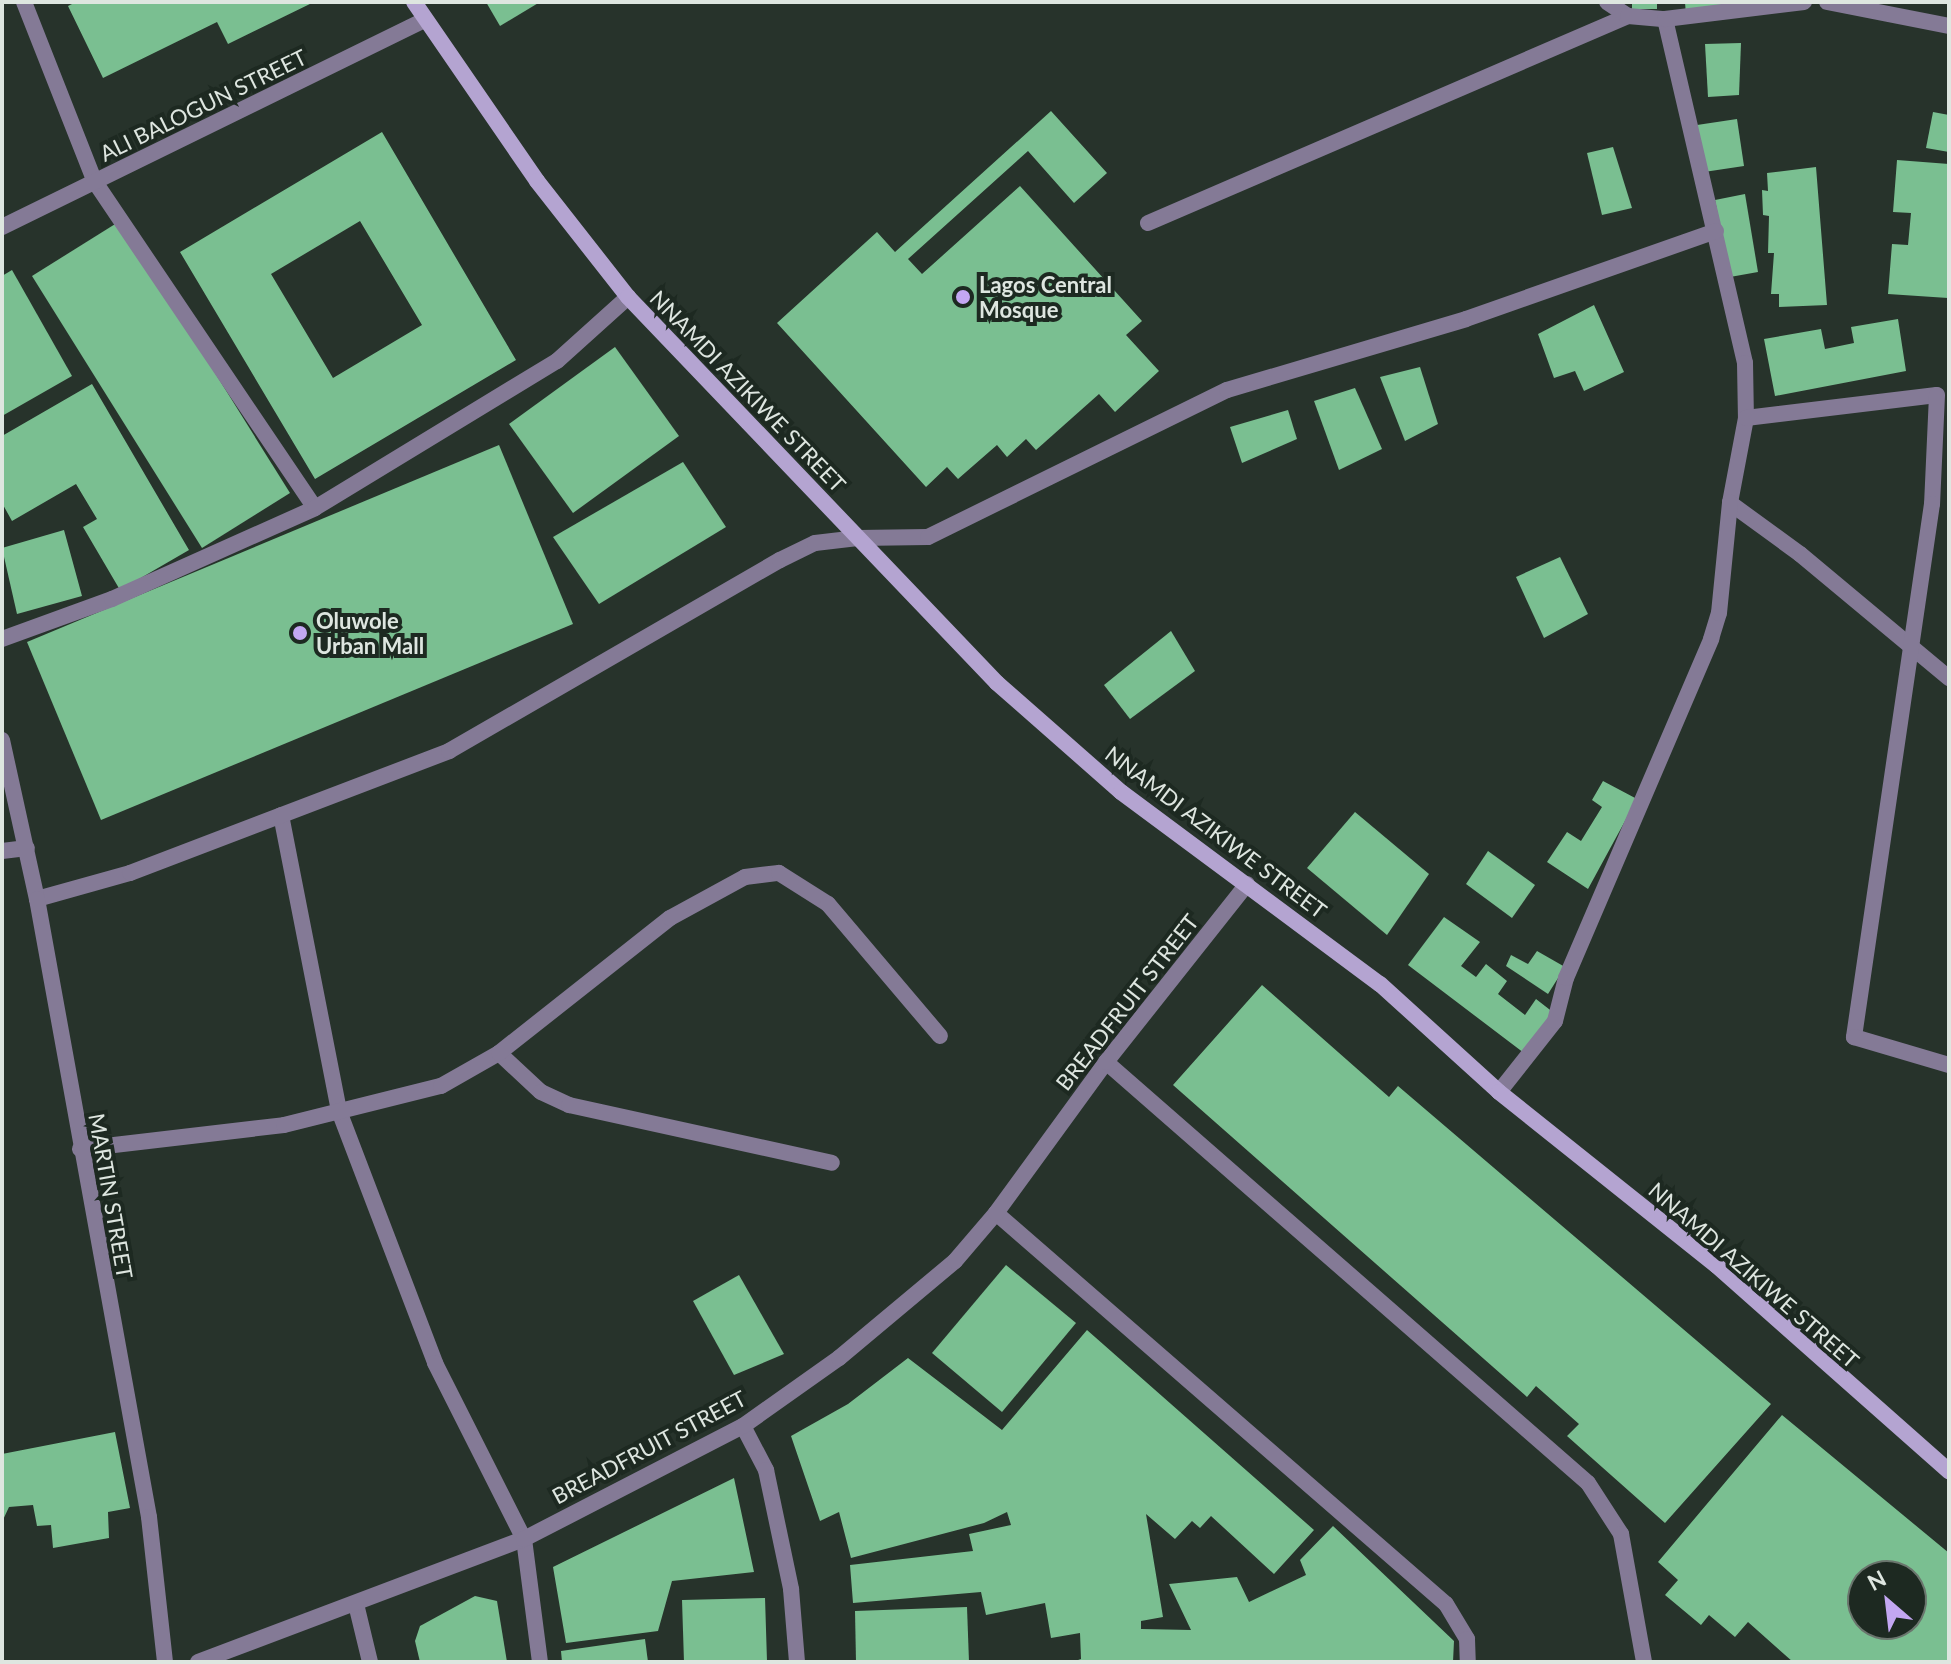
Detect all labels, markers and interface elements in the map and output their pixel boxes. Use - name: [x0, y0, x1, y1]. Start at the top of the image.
- street label: ALI BALOGUN STREET: [95, 43, 311, 167]
- place label: Lagos Central Mosque: [979, 271, 1112, 322]
- street label: NNAMDI AZIKIWE STREET: [644, 284, 852, 498]
- marker: Lagos Central Mosque: [954, 288, 972, 306]
- place label: Oluwole Urban Mall: [316, 607, 424, 658]
- marker: Oluwole Urban Mall: [291, 624, 309, 642]
- street label: NNAMDI AZIKIWE STREET: [1100, 740, 1332, 924]
- street label: BREADFRUIT STREET: [1050, 909, 1204, 1095]
- street label: MARTIN STREET: [83, 1111, 139, 1281]
- street label: NNAMDI AZIKIWE STREET: [1643, 1176, 1865, 1374]
- street label: BREADFRUIT STREET: [547, 1385, 751, 1509]
- north arrow: [1847, 1560, 1927, 1640]
- text: N: [1863, 1564, 1890, 1596]

